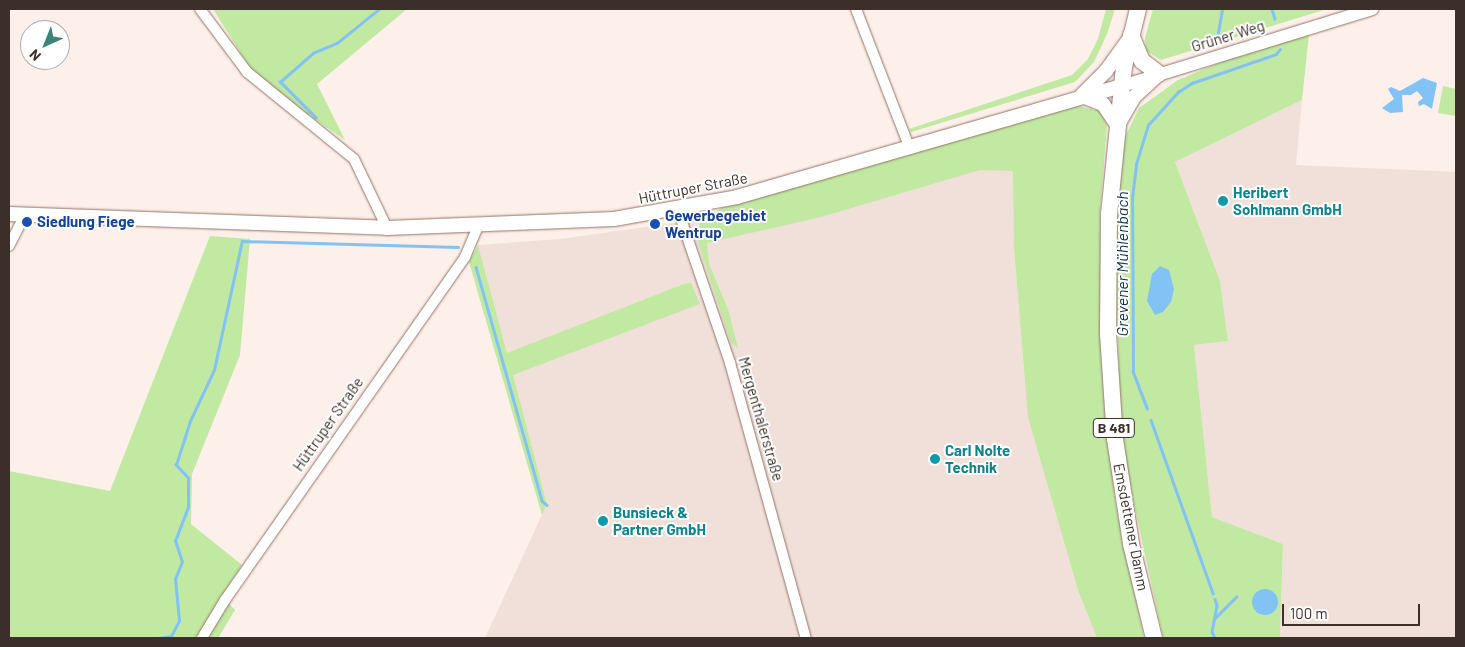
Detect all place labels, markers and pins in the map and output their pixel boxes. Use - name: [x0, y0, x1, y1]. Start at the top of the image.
- place label: Heribert Sohlmann GmbH: [1233, 183, 1342, 218]
- marker: Heribert Sohlmann GmbH: [1217, 195, 1229, 207]
- place label: Gewerbegebiet Wentrup: [665, 206, 766, 241]
- place label: Siedlung Fiege: [37, 213, 135, 231]
- marker: Siedlung Fiege: [21, 216, 33, 228]
- marker: Gewerbegebiet Wentrup: [649, 218, 661, 230]
- place label: Carl Nolte Technik: [945, 441, 1010, 476]
- marker: Carl Nolte Technik: [929, 453, 941, 465]
- place label: Bunsieck & Partner GmbH: [613, 503, 706, 538]
- marker: Bunsieck & Partner GmbH: [597, 515, 609, 527]

